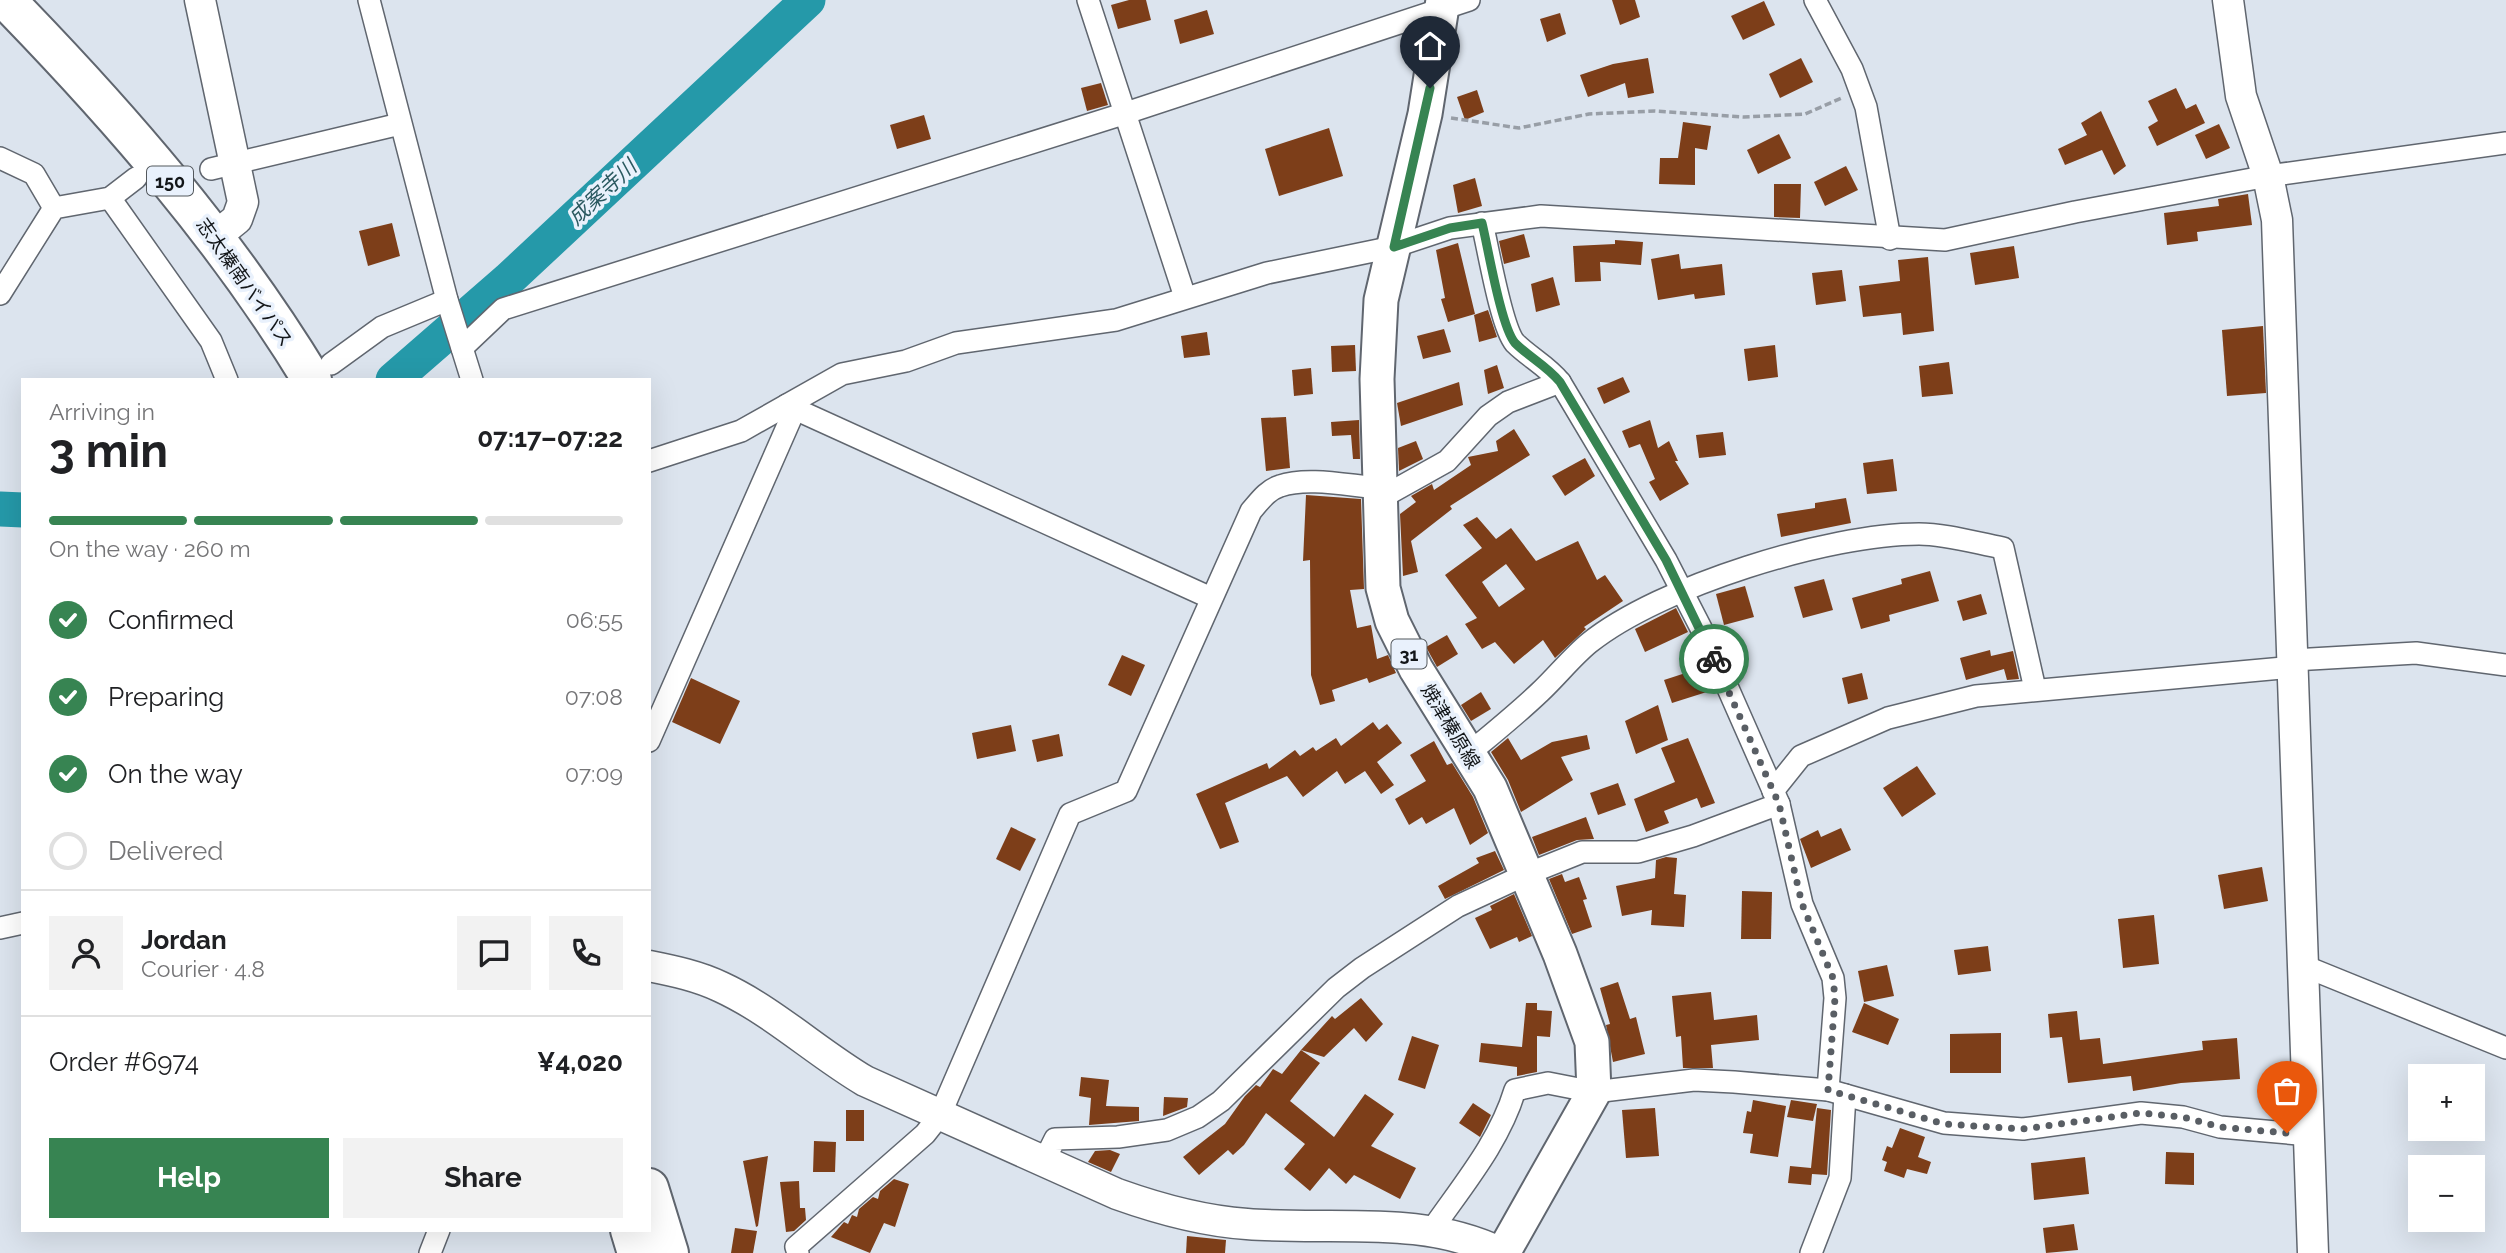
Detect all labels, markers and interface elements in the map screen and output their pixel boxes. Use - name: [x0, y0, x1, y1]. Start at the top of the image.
- pin: [1400, 16, 1460, 88]
- icon: home: [1411, 27, 1449, 65]
- water label: 成案寺川: [563, 153, 643, 230]
- road number: 150: [147, 166, 193, 196]
- street label: 志太榛南バイパス: [193, 214, 297, 350]
- text: Arriving in: [49, 398, 155, 425]
- text: 07:17–07:22: [477, 423, 623, 453]
- text: 3 min: [49, 424, 168, 478]
- text: On the way · 260 m: [49, 535, 251, 562]
- icon: check: [49, 601, 87, 639]
- text: Confirmed: [108, 605, 234, 635]
- text: 06:55: [566, 606, 623, 633]
- courier: [1679, 624, 1749, 694]
- road number: 31: [1392, 640, 1426, 668]
- icon: bike: [1695, 640, 1733, 678]
- icon: check: [49, 678, 87, 716]
- street label: 焼津榛原線: [1417, 680, 1485, 772]
- text: Preparing: [108, 682, 224, 712]
- text: 07:08: [565, 683, 623, 710]
- icon: check: [49, 755, 87, 793]
- text: On the way: [108, 759, 243, 789]
- text: 07:09: [565, 760, 623, 787]
- text: Delivered: [108, 836, 223, 866]
- button: person: [49, 916, 123, 990]
- button: chat: [457, 916, 531, 990]
- button: phone: [549, 916, 623, 990]
- text: Jordan: [141, 925, 227, 955]
- text: Courier · 4.8: [141, 955, 265, 982]
- text: Order #6974: [49, 1047, 199, 1077]
- text: ¥4,020: [537, 1047, 623, 1077]
- pin: [2257, 1061, 2317, 1133]
- map controls: [2408, 1064, 2485, 1232]
- button: +: [2408, 1064, 2485, 1141]
- icon: bag: [2268, 1072, 2306, 1110]
- button: Help: [49, 1138, 329, 1218]
- button: Share: [343, 1138, 623, 1218]
- button: −: [2408, 1155, 2485, 1232]

